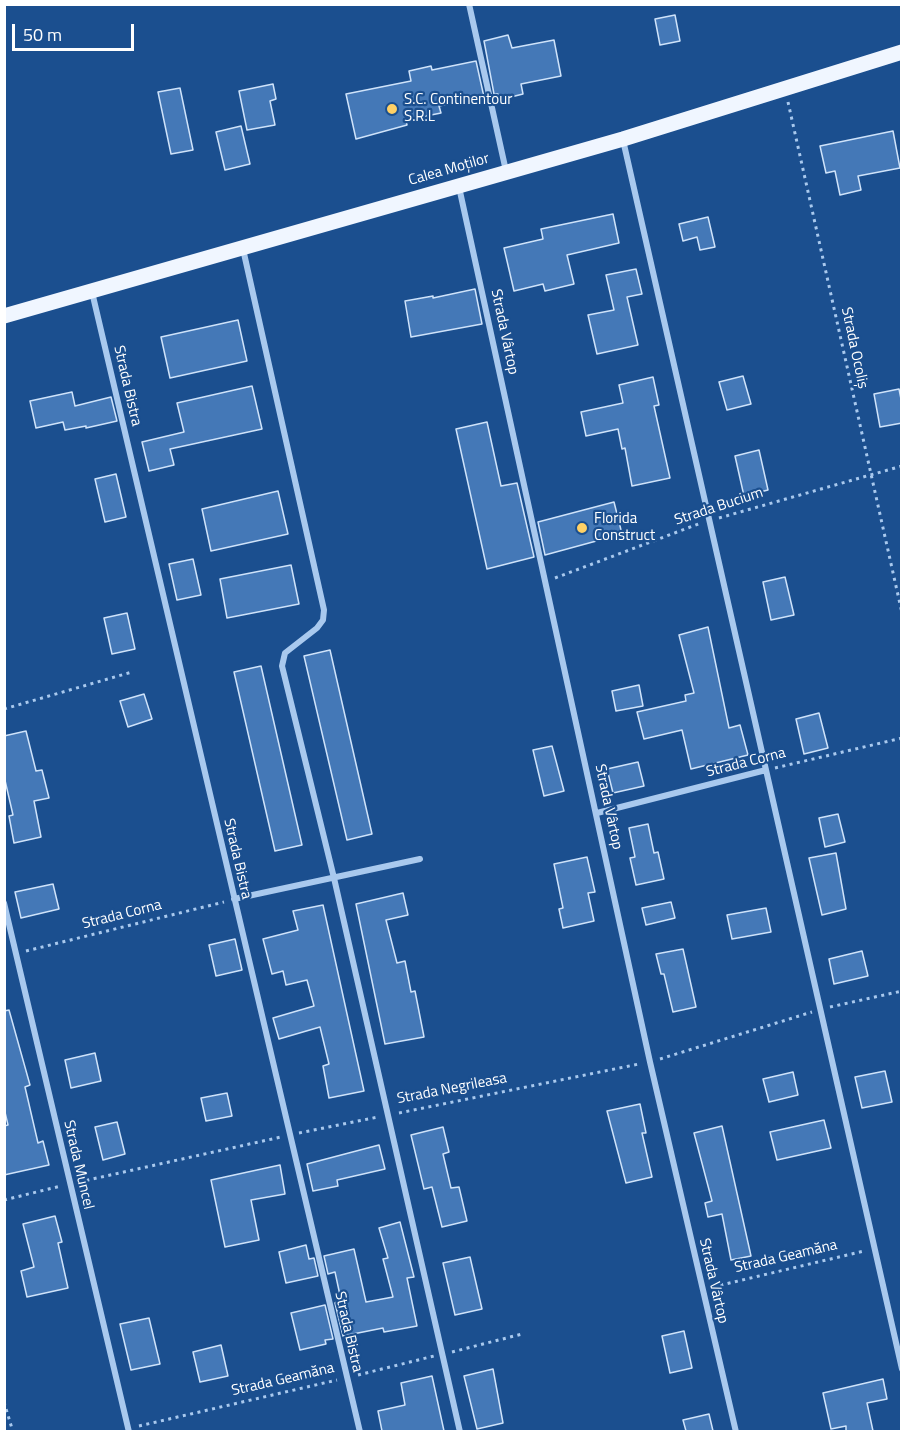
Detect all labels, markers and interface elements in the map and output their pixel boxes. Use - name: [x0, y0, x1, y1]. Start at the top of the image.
- scale bar: [15, 12, 136, 50]
- text: 50 m: [23, 21, 62, 48]
- place label: S.C. Continentour S.R.L: [404, 91, 512, 126]
- marker: S.C. Continentour S.R.L: [385, 102, 399, 116]
- street label: Calea Moților: [407, 150, 491, 190]
- street label: Strada Vârtop: [486, 288, 522, 376]
- street label: Strada Ocoliș: [837, 306, 871, 390]
- street label: Strada Bistra: [109, 344, 145, 428]
- street label: Strada Bucium: [672, 484, 766, 530]
- place label: Florida Construct: [594, 510, 655, 545]
- marker: Florida Construct: [575, 521, 589, 535]
- street label: Strada Corna: [704, 744, 788, 782]
- street label: Strada Vârtop: [590, 763, 626, 851]
- street label: Strada Bistra: [219, 817, 255, 901]
- street label: Strada Corna: [80, 896, 164, 934]
- street label: Strada Negrileasa: [396, 1070, 508, 1108]
- street label: Strada Muncel: [59, 1119, 97, 1211]
- street label: Strada Geamăna: [733, 1236, 839, 1278]
- street label: Strada Vârtop: [694, 1237, 732, 1325]
- street label: Strada Bistra: [330, 1290, 366, 1374]
- street label: Strada Geamăna: [230, 1359, 336, 1401]

